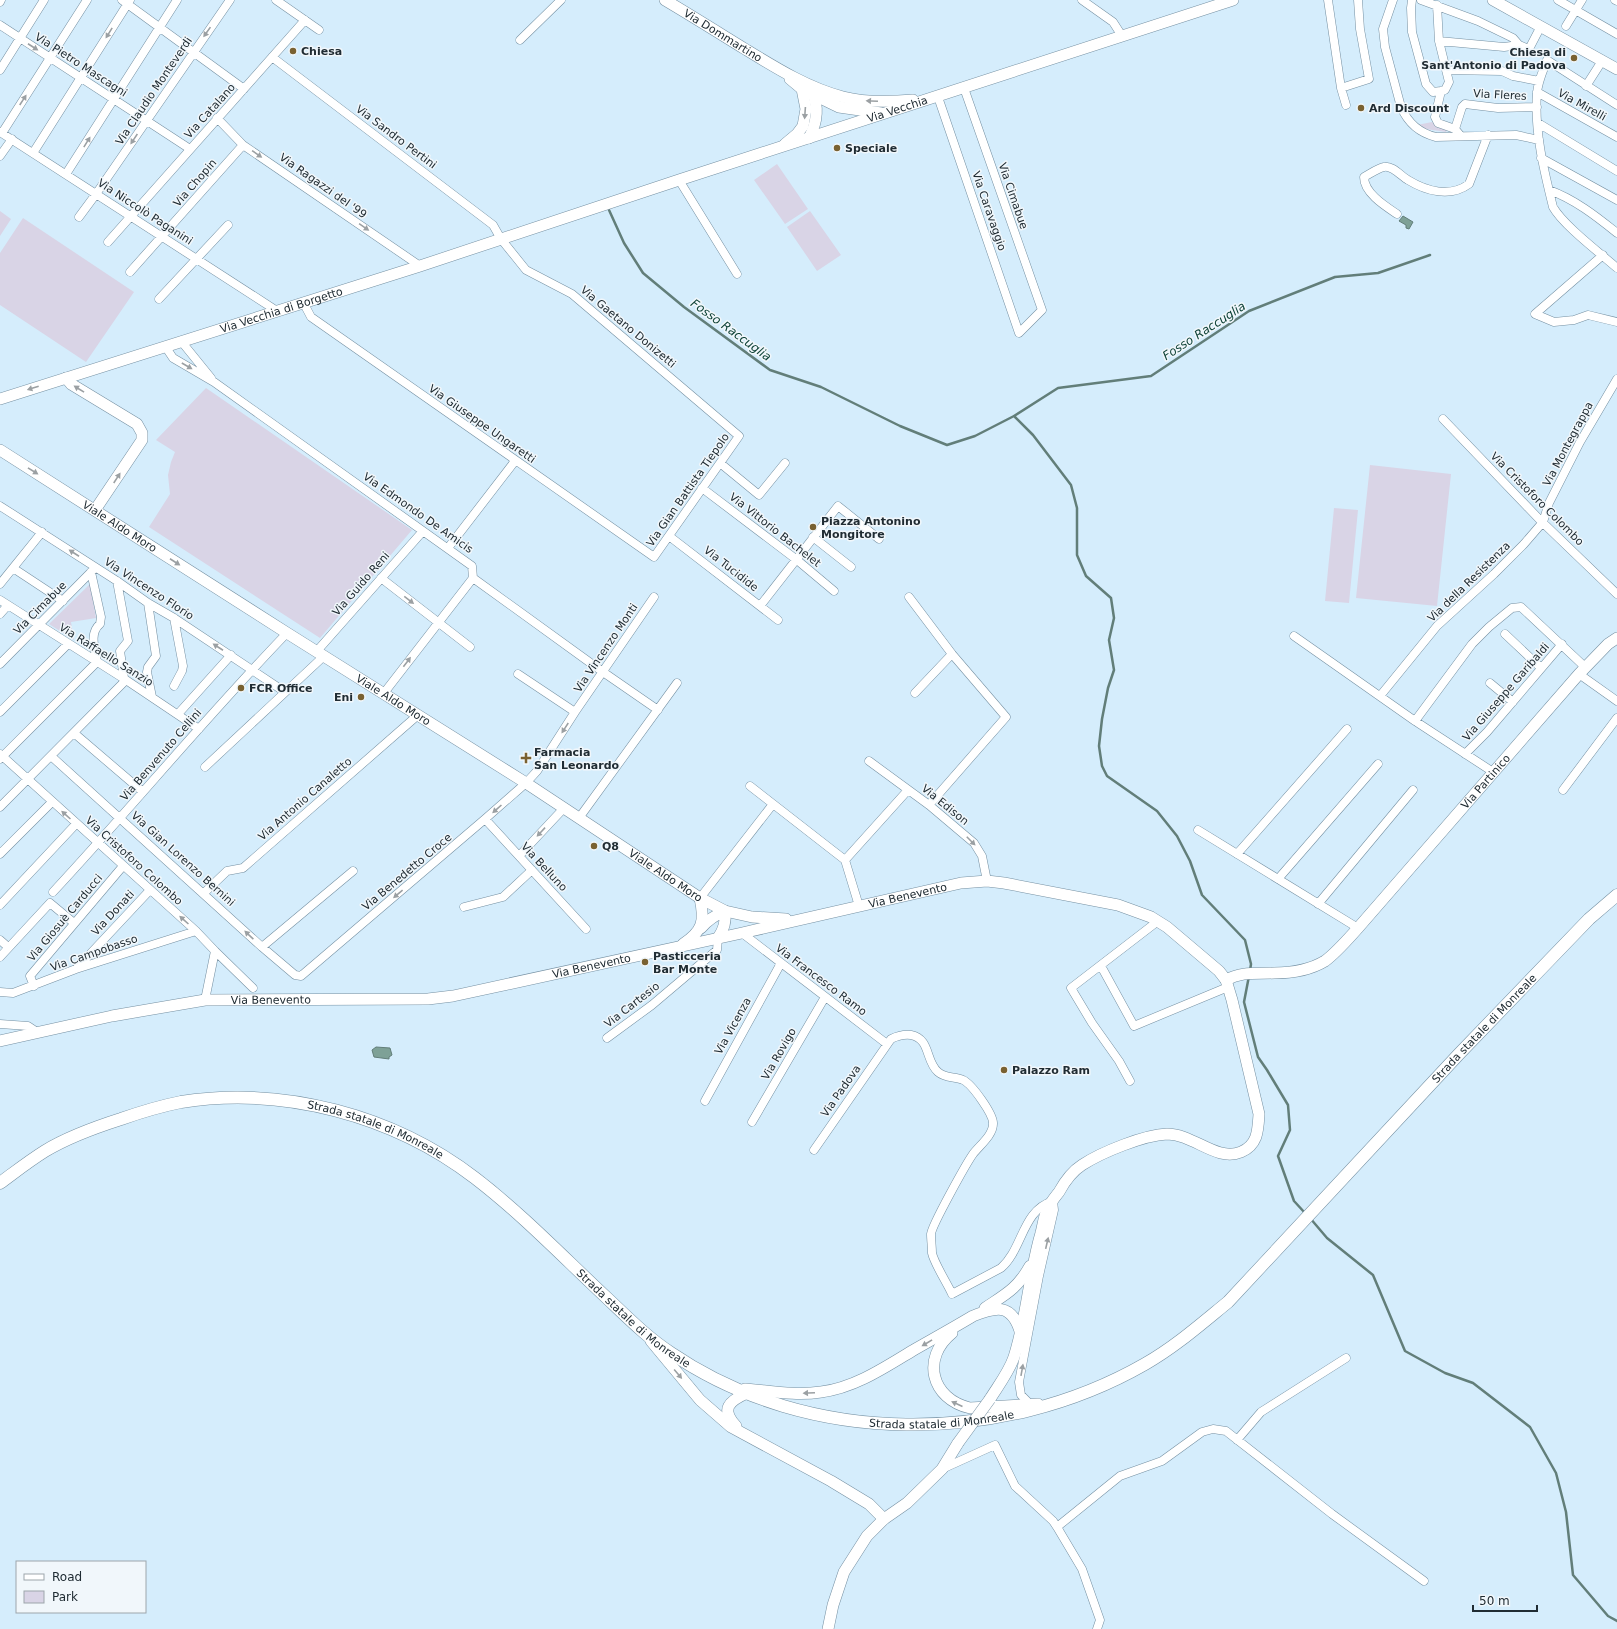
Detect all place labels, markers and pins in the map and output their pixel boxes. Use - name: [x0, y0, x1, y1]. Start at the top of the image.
- place label: Chiesa: [301, 45, 342, 58]
- marker: Chiesa: [288, 46, 298, 56]
- place label: Chiesa di Sant'Antonio di Padova: [1421, 46, 1566, 72]
- marker: Chiesa di Sant'Antonio di Padova: [1569, 53, 1579, 63]
- place label: Ard Discount: [1369, 102, 1449, 115]
- marker: Ard Discount: [1356, 103, 1366, 113]
- place label: Speciale: [845, 142, 897, 155]
- marker: Speciale: [832, 143, 842, 153]
- place label: Piazza Antonino Mongitore: [821, 515, 921, 541]
- marker: Piazza Antonino Mongitore: [808, 522, 818, 532]
- place label: FCR Office: [249, 682, 313, 695]
- marker: FCR Office: [236, 683, 246, 693]
- place label: Eni: [334, 691, 353, 704]
- marker: Eni: [356, 692, 366, 702]
- place label: Farmacia San Leonardo: [534, 746, 620, 772]
- marker: Farmacia San Leonardo: [521, 753, 531, 763]
- place label: Q8: [602, 840, 619, 853]
- marker: Q8: [589, 841, 599, 851]
- place label: Pasticceria Bar Monte: [653, 950, 721, 976]
- marker: Pasticceria Bar Monte: [640, 957, 650, 967]
- place label: Palazzo Ram: [1012, 1064, 1090, 1077]
- marker: Palazzo Ram: [999, 1065, 1009, 1075]

